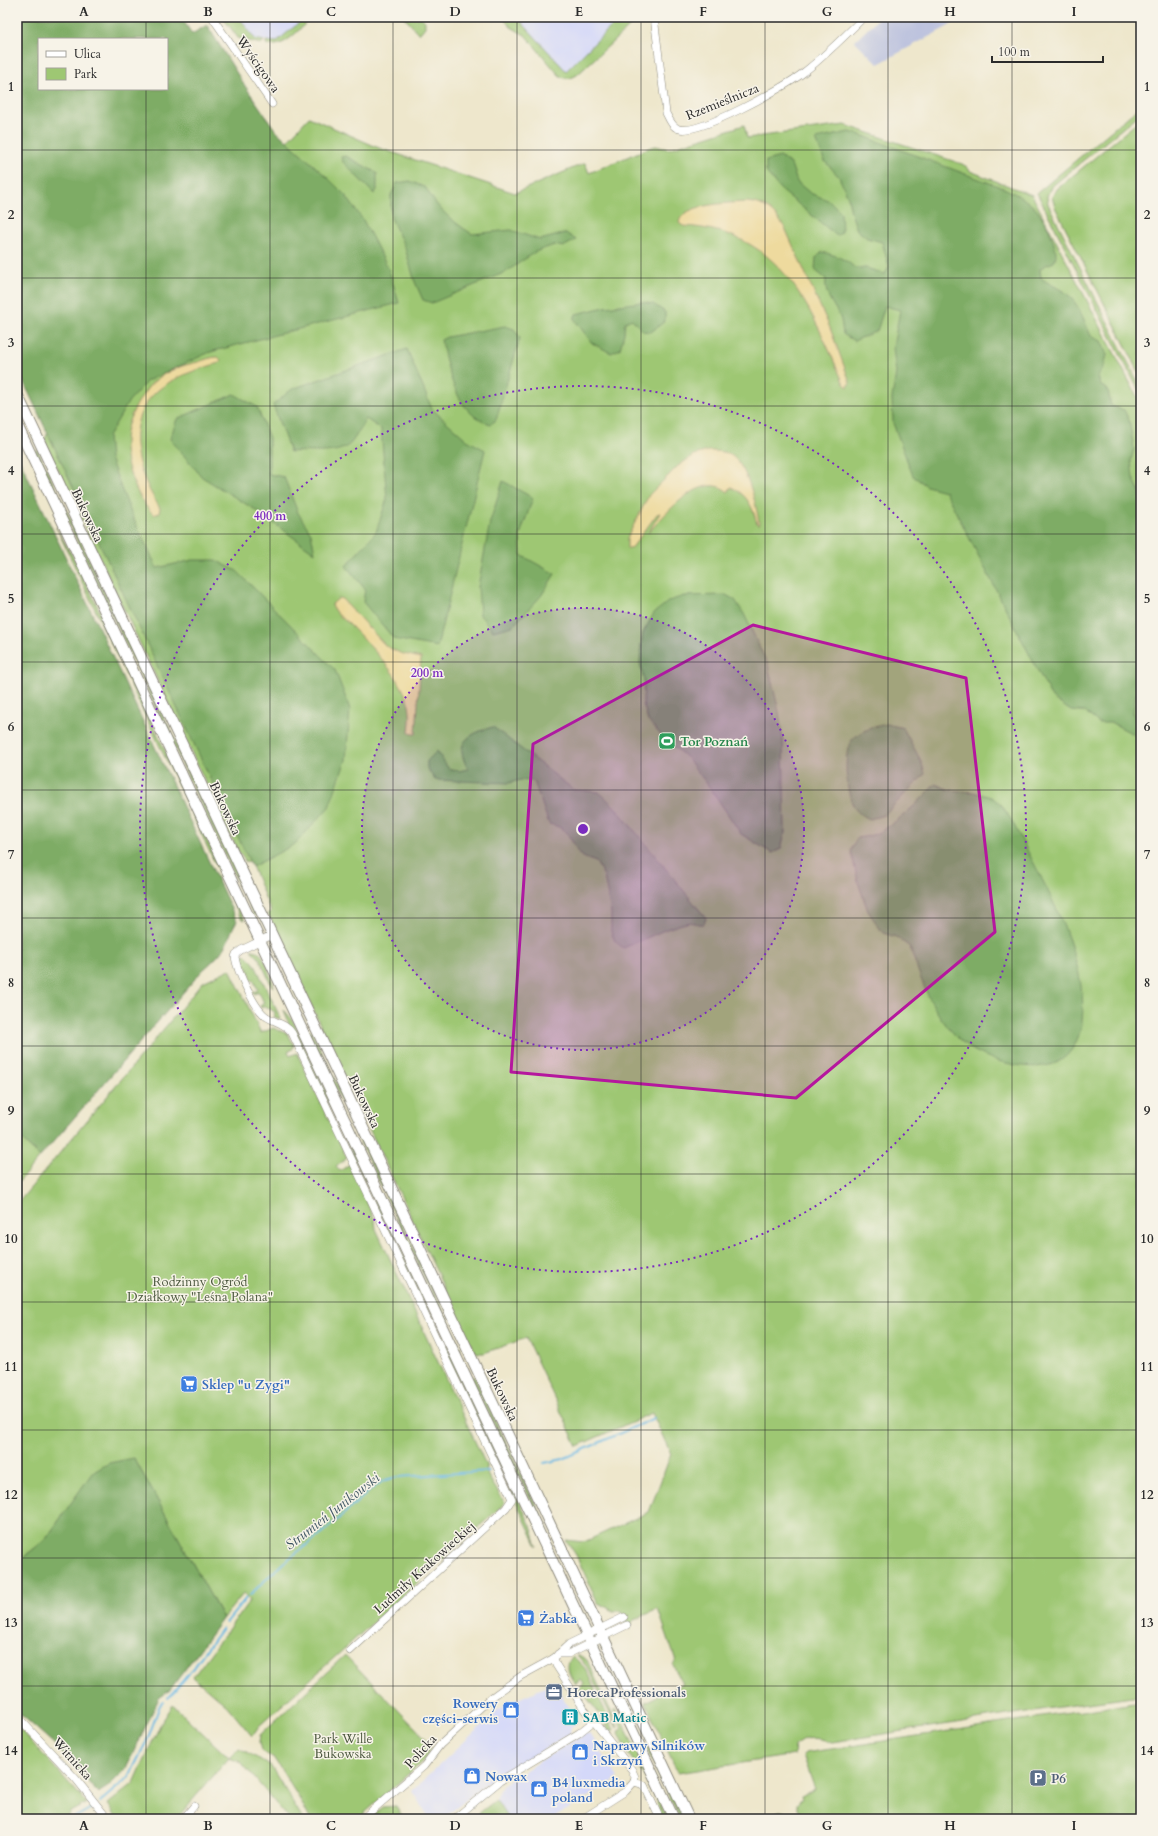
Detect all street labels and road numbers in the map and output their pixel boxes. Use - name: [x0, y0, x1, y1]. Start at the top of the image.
- street label: Wyścigowa: [231, 32, 285, 97]
- street label: Rzemieślnicza: [683, 79, 762, 125]
- street label: Bukowska: [67, 486, 108, 546]
- street label: Bukowska: [205, 779, 246, 839]
- street label: Bukowska: [344, 1072, 385, 1132]
- street label: Bukowska: [482, 1365, 523, 1425]
- street label: Ludmiły Krakowieckiej: [370, 1517, 479, 1618]
- street label: Policka: [401, 1730, 441, 1773]
- street label: Witnicka: [48, 1733, 96, 1784]

